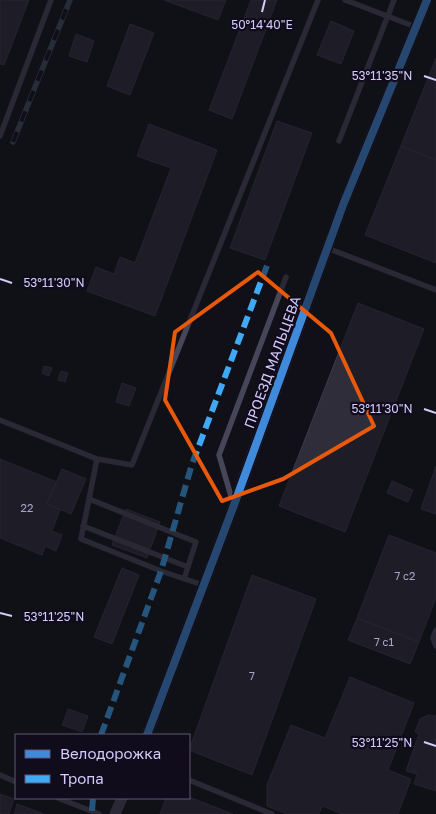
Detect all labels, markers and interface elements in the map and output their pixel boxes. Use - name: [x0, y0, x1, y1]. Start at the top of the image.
- text: 50°14'40"E: [231, 17, 293, 32]
- text: 53°11'35"N: [352, 68, 412, 83]
- text: 53°11'30"N: [23, 275, 85, 290]
- street label: ПРОЕЗД МАЛЬЦЕВА: [240, 293, 304, 431]
- text: 53°11'30"N: [351, 401, 413, 416]
- house number: 22: [21, 501, 33, 514]
- house number: 7 с2: [395, 569, 415, 582]
- text: 53°11'25"N: [24, 609, 84, 624]
- house number: 7 с1: [374, 635, 394, 648]
- house number: 7: [249, 669, 255, 682]
- legend: [15, 734, 190, 799]
- text: 53°11'25"N: [352, 735, 412, 750]
- text: Велодорожка: [60, 744, 161, 762]
- text: Тропа: [60, 769, 104, 787]

